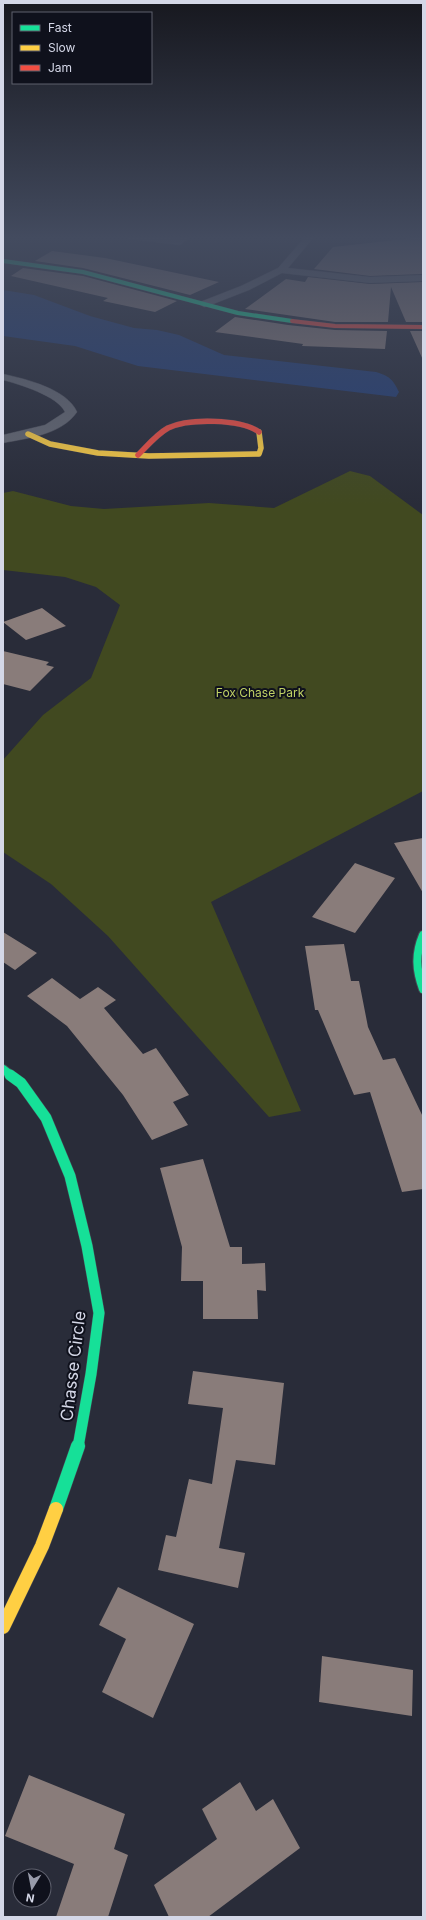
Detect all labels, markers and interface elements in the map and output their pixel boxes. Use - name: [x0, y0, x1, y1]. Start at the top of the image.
- legend: [12, 12, 152, 84]
- text: Fast: [48, 20, 72, 35]
- text: Slow: [48, 40, 76, 55]
- text: Jam: [48, 60, 72, 75]
- park label: Fox Chase Park: [216, 685, 305, 700]
- street label: Chasse Circle: [56, 1310, 90, 1422]
- north arrow: [12, 1868, 52, 1908]
- text: N: [25, 1890, 36, 1905]

